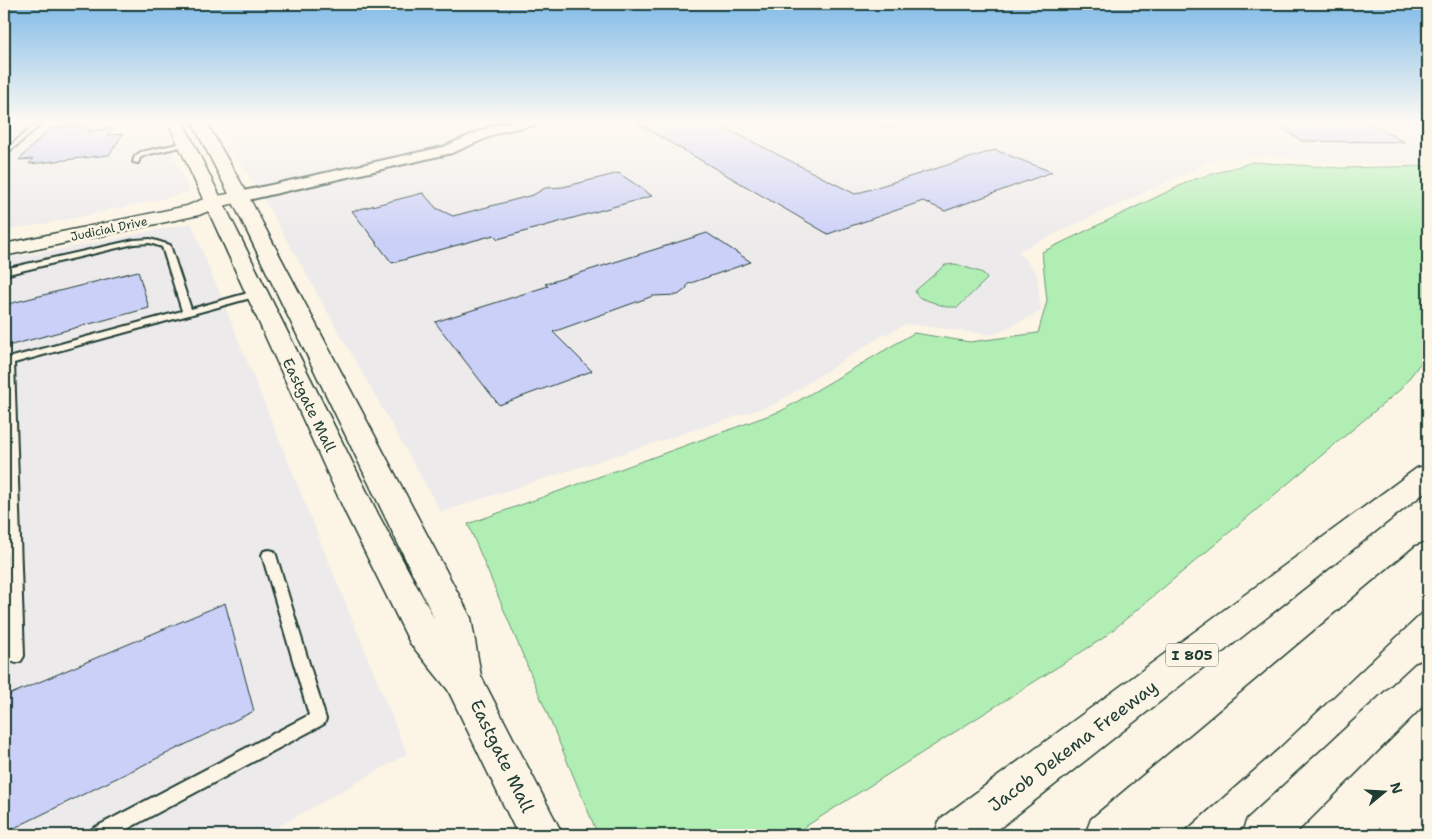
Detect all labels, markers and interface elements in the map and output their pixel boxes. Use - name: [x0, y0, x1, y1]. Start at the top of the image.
- street label: Judicial Drive: [69, 213, 149, 245]
- street label: Eastgate Mall: [278, 355, 341, 456]
- road number: I 805: [1166, 644, 1218, 666]
- street label: Jacob Dekema Freeway: [984, 675, 1162, 817]
- street label: Eastgate Mall: [464, 696, 540, 817]
- north arrow: [1360, 766, 1410, 816]
- text: N: [1386, 780, 1407, 796]

